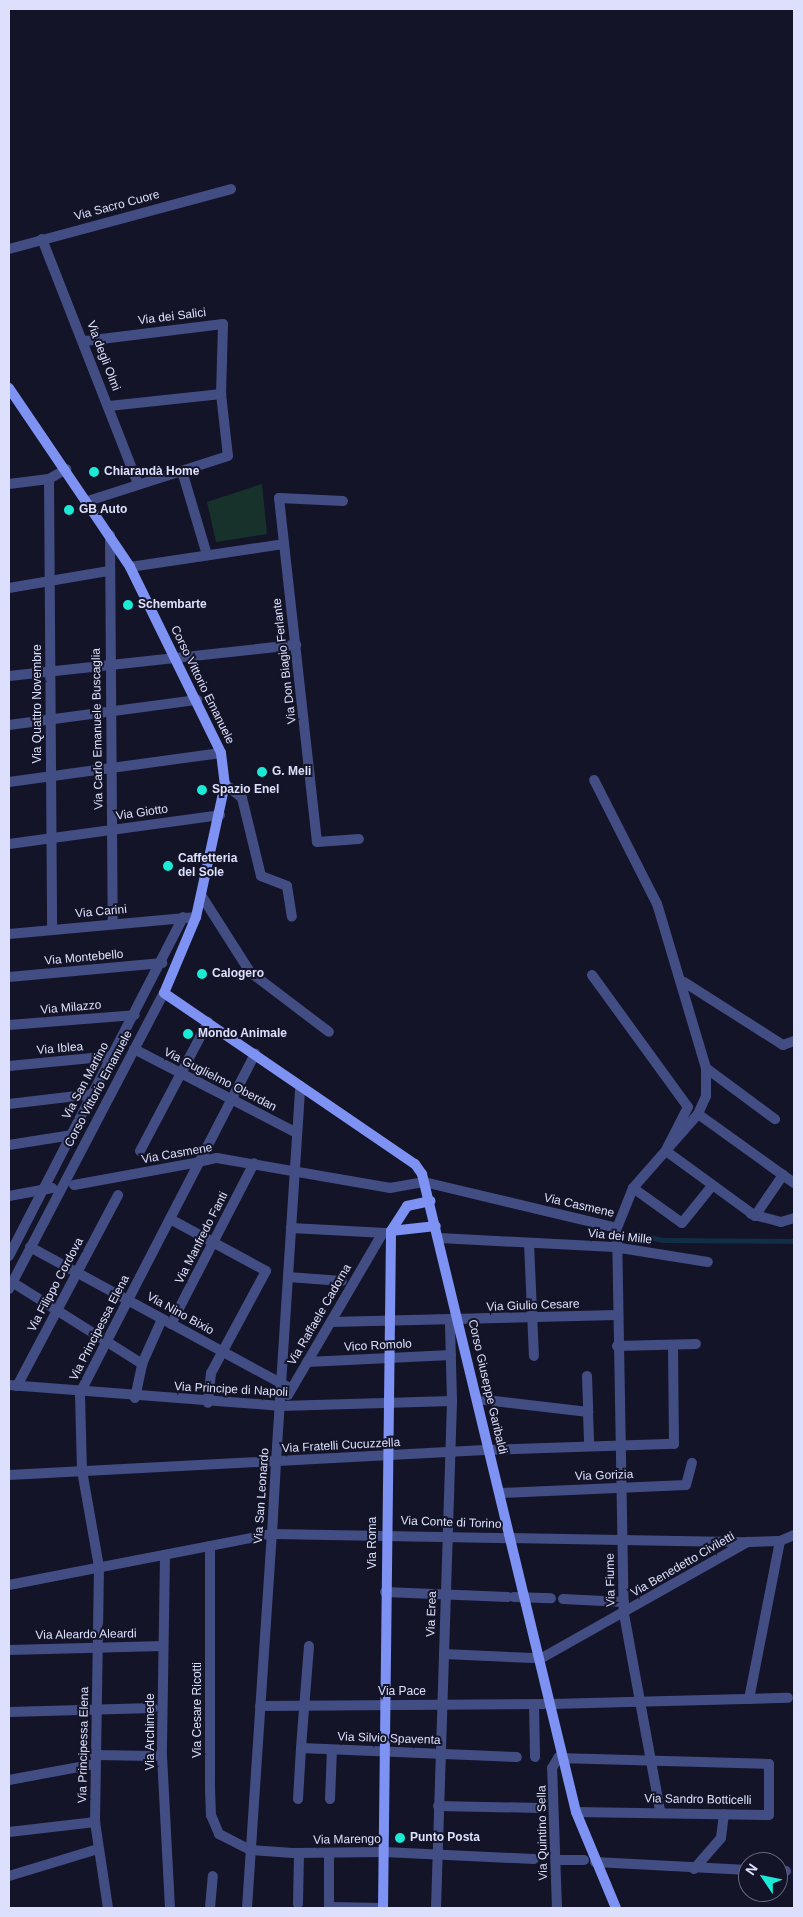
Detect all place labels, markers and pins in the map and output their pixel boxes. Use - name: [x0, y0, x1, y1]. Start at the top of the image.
- place label: Chiarandà Home: [104, 465, 199, 479]
- marker: Chiarandà Home: [88, 466, 100, 478]
- place label: GB Auto: [79, 503, 128, 517]
- marker: GB Auto: [63, 504, 75, 516]
- place label: Schembarte: [138, 598, 207, 612]
- marker: Schembarte: [122, 599, 134, 611]
- place label: G. Meli: [272, 765, 311, 779]
- marker: G. Meli: [256, 766, 268, 778]
- place label: Spazio Enel: [212, 783, 279, 797]
- marker: Spazio Enel: [196, 784, 208, 796]
- place label: Caffetteria del Sole: [178, 852, 237, 880]
- marker: Caffetteria del Sole: [162, 860, 174, 872]
- place label: Calogero: [212, 967, 264, 981]
- marker: Calogero: [196, 968, 208, 980]
- place label: Mondo Animale: [198, 1027, 287, 1041]
- marker: Mondo Animale: [182, 1028, 194, 1040]
- place label: Punto Posta: [410, 1831, 480, 1845]
- marker: Punto Posta: [394, 1832, 406, 1844]

